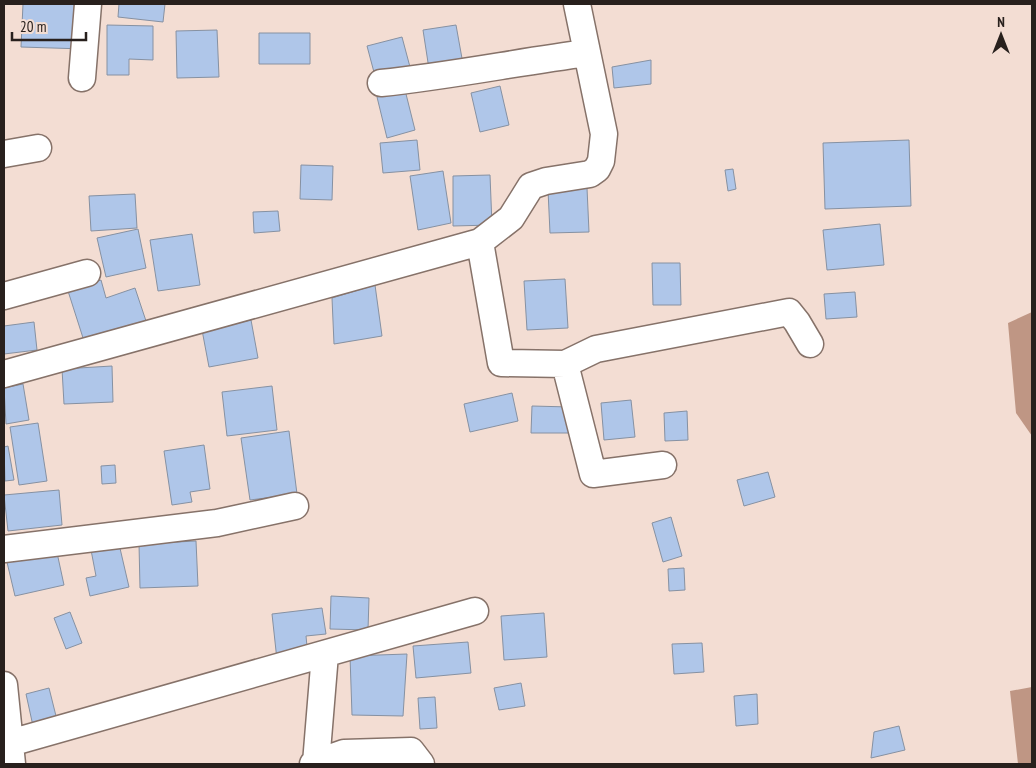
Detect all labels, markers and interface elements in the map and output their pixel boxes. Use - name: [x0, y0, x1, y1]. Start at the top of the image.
- scale bar: [12, 10, 86, 42]
- north arrow: [976, 10, 1026, 60]
- text: N: [997, 13, 1005, 31]
- text: 20 m: [20, 17, 46, 36]

